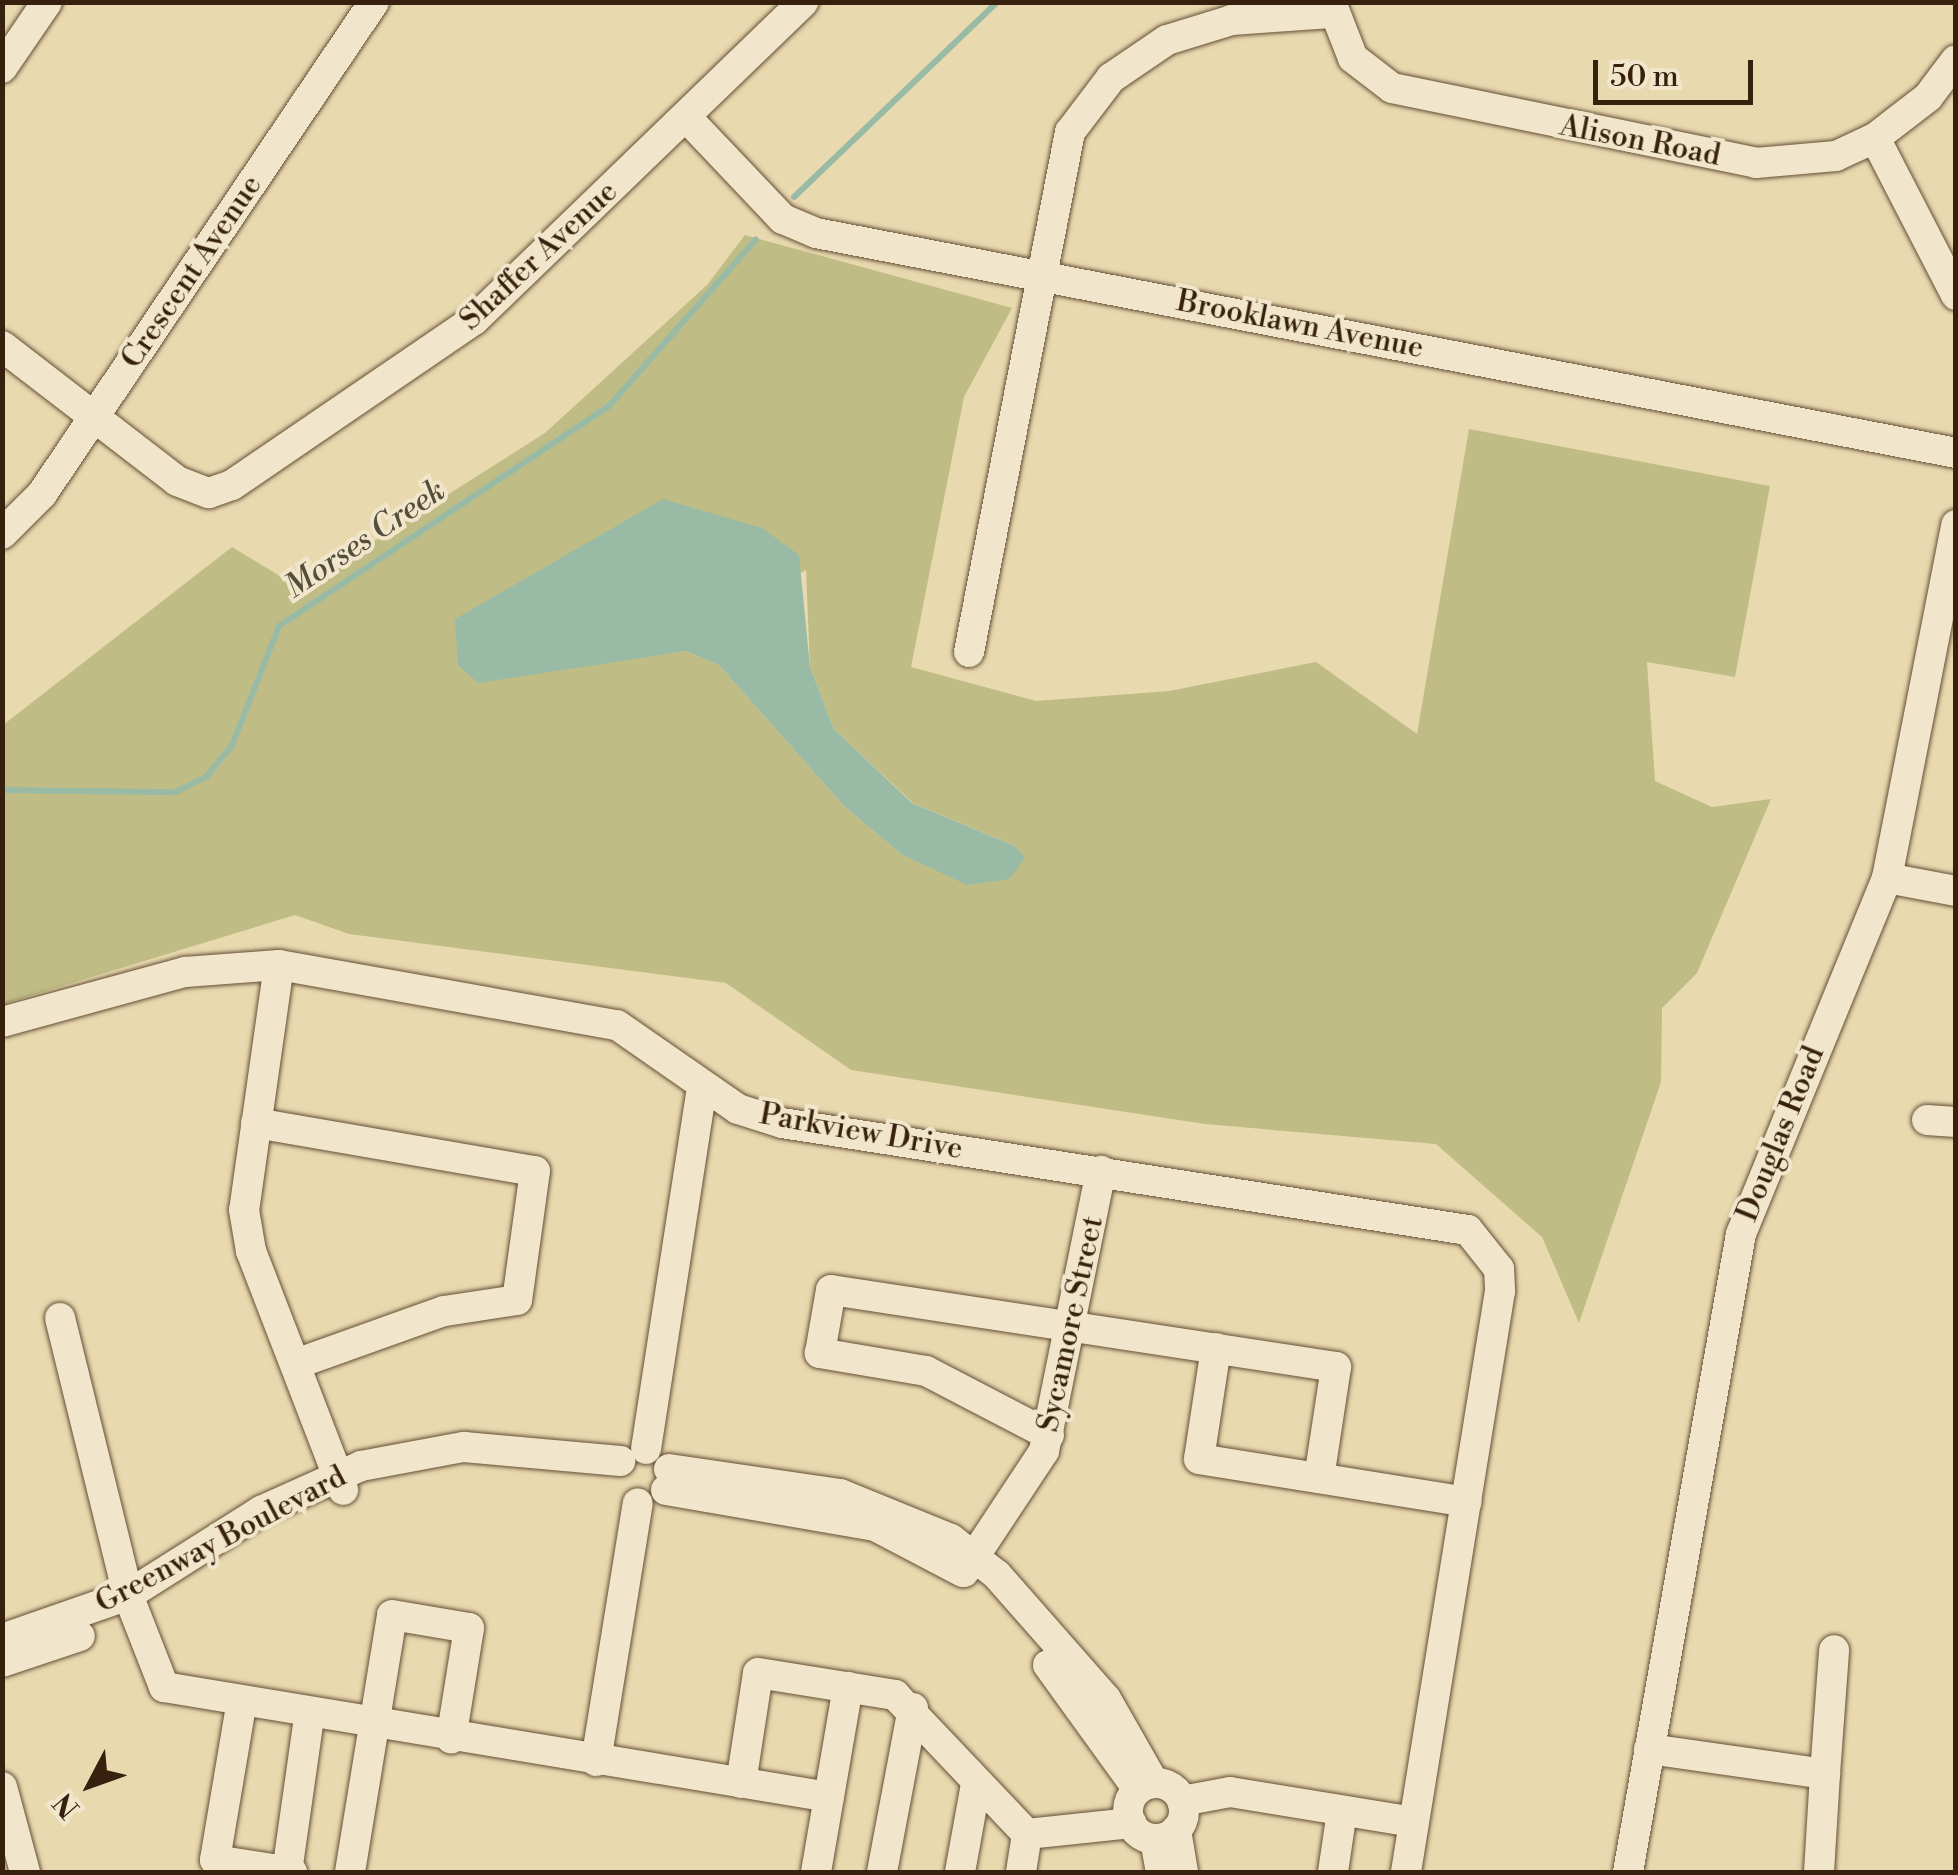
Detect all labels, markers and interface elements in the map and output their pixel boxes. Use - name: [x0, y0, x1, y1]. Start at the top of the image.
- scale bar: [1598, 40, 1758, 102]
- text: 50 m: [1610, 58, 1679, 96]
- street label: Alison Road: [1557, 108, 1723, 174]
- street label: Crescent Avenue: [114, 168, 270, 376]
- street label: Shaffer Avenue: [453, 174, 625, 338]
- street label: Brooklawn Avenue: [1174, 283, 1426, 367]
- water label: Morses Creek: [278, 471, 452, 607]
- street label: Douglas Road: [1730, 1041, 1832, 1227]
- street label: Parkview Drive: [757, 1096, 965, 1168]
- street label: Sycamore Street: [1031, 1213, 1111, 1435]
- street label: Greenway Boulevard: [90, 1459, 352, 1621]
- north arrow: [40, 1735, 140, 1835]
- text: N: [47, 1785, 87, 1825]

